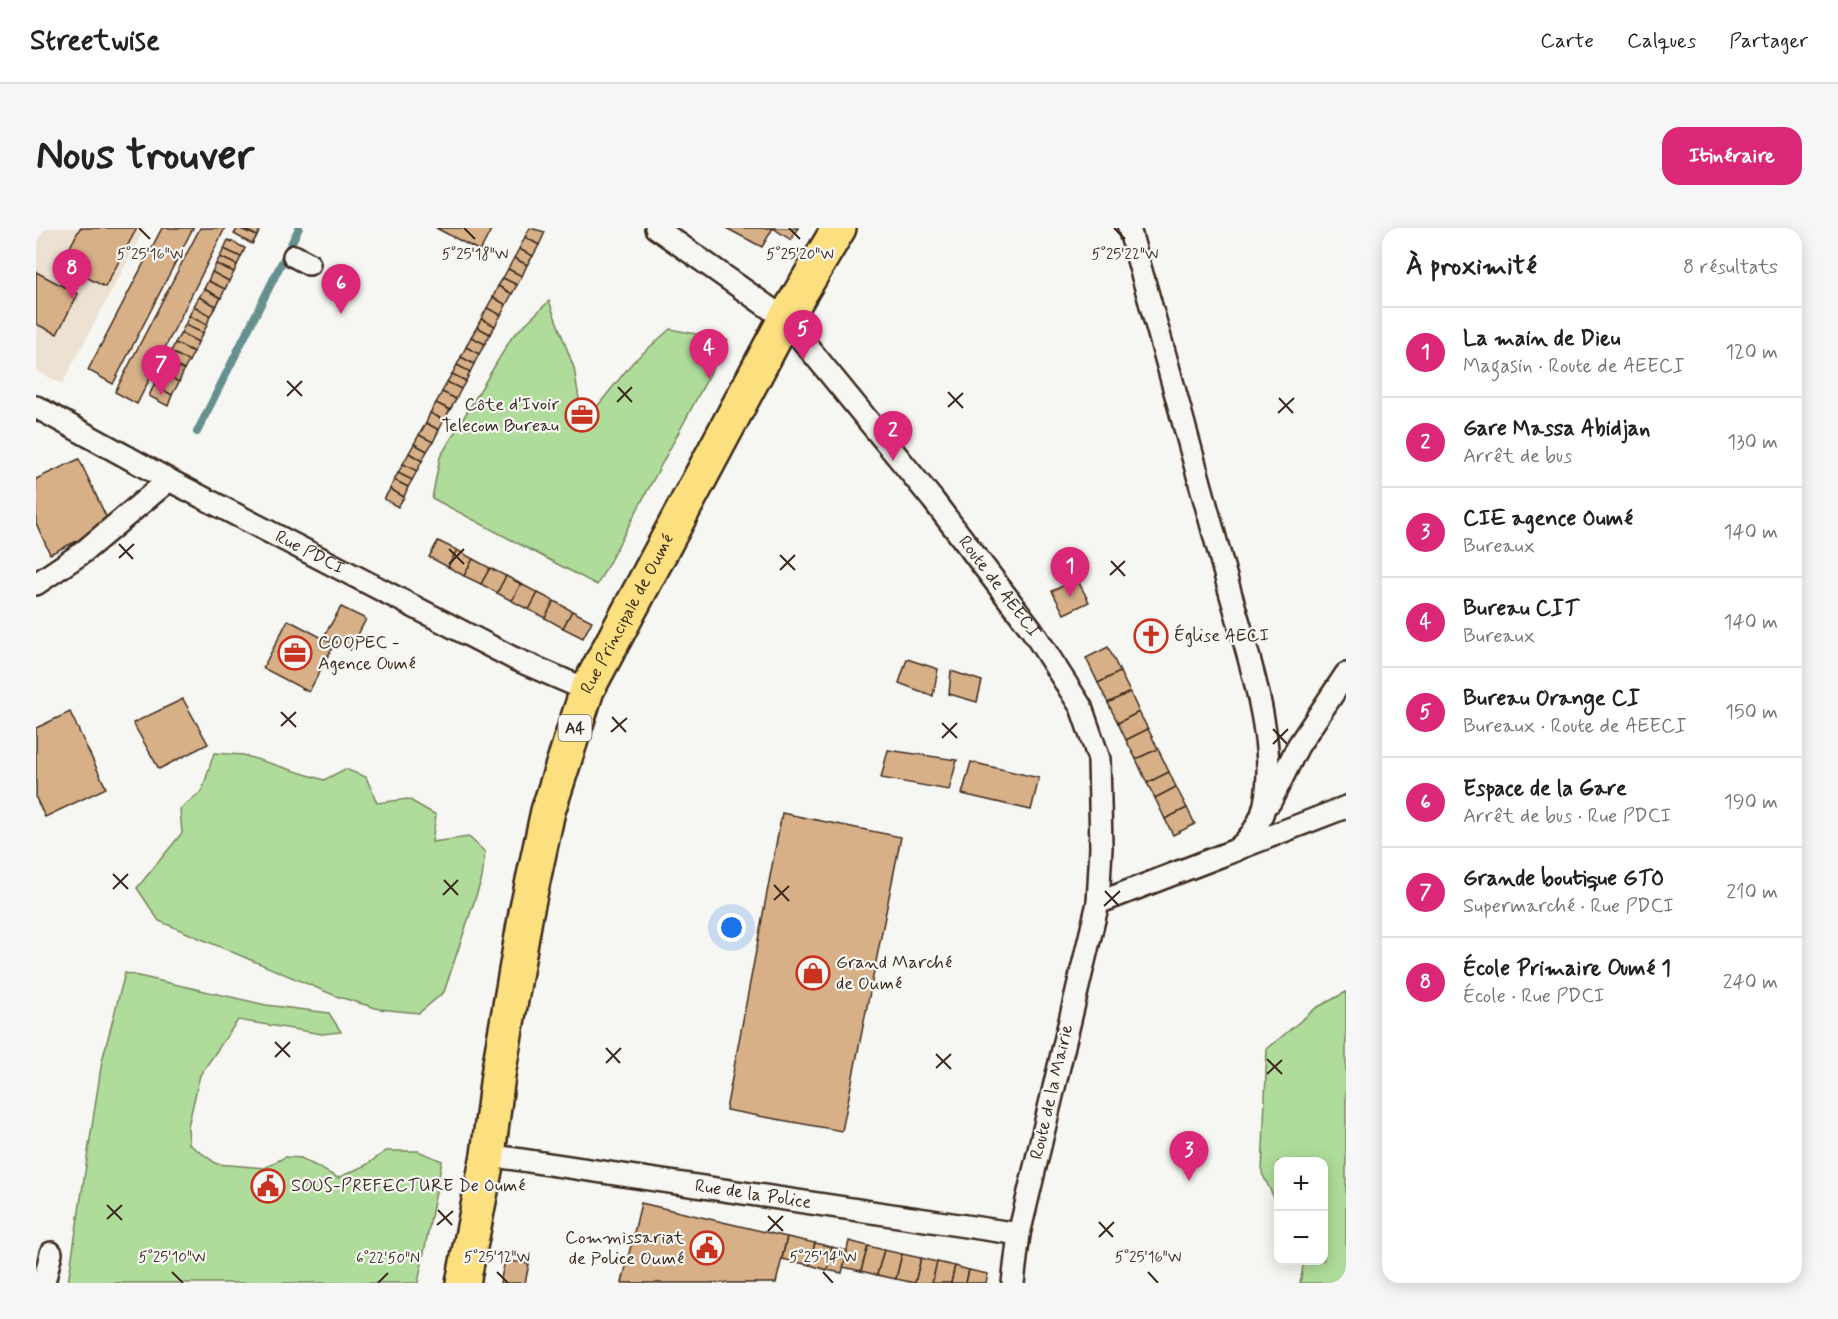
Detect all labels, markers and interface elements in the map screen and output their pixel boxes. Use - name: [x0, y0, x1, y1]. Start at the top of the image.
- text: Streetwise: [30, 23, 160, 60]
- text: Carte: [1540, 27, 1594, 55]
- text: Calques: [1627, 27, 1696, 55]
- text: Partager: [1729, 27, 1808, 55]
- button: Itinéraire: [1662, 127, 1802, 185]
- text: Nous trouver: [36, 129, 254, 184]
- text: 5°25'16"W: [117, 245, 183, 265]
- text: 5°25'18"W: [442, 245, 508, 265]
- text: 5°25'20"W: [766, 245, 834, 265]
- text: 5°25'22"W: [1092, 245, 1158, 265]
- pin: 8: [52, 250, 92, 299]
- text: À proximité: [1406, 250, 1537, 284]
- text: 8 résultats: [1683, 254, 1778, 281]
- pin: 6: [322, 264, 360, 314]
- pin: 5: [784, 310, 822, 360]
- text: La main de Dieu: [1463, 325, 1620, 353]
- pin: 4: [690, 330, 728, 379]
- text: 1: [1421, 339, 1430, 366]
- text: 120 m: [1725, 339, 1778, 366]
- pin: 7: [142, 346, 180, 395]
- text: Magasin · Route de AEECI: [1463, 353, 1685, 380]
- place label: Côte d'Ivoir Telecom Bureau: [442, 393, 560, 438]
- office icon: Côte d'Ivoir Telecom Bureau: [564, 397, 600, 433]
- pin: 2: [874, 412, 912, 461]
- text: Gare Massa Abidjan: [1463, 415, 1650, 443]
- text: 2: [1421, 429, 1430, 456]
- text: 130 m: [1727, 429, 1778, 456]
- text: Arrêt de bus: [1463, 443, 1572, 470]
- text: CIE agence Oumé: [1463, 505, 1633, 533]
- text: 3: [1421, 519, 1430, 546]
- text: 140 m: [1724, 519, 1778, 546]
- street label: Rue PDCI: [271, 525, 348, 581]
- street label: Rue Principale de Oumé: [575, 530, 680, 698]
- street label: Route de AEECI: [953, 531, 1046, 643]
- text: Bureaux: [1463, 533, 1535, 560]
- pin: 1: [1050, 548, 1090, 597]
- text: Bureau CIT: [1463, 595, 1579, 623]
- text: 4: [1420, 609, 1431, 636]
- text: 140 m: [1724, 609, 1778, 636]
- church icon: Église AECI: [1133, 618, 1169, 654]
- text: Bureaux: [1463, 623, 1535, 650]
- place label: Église AECI: [1174, 624, 1269, 648]
- place label: COOPEC - Agence Oumé: [318, 631, 416, 676]
- office icon: COOPEC - Agence Oumé: [277, 635, 313, 671]
- text: Bureau Orange CI: [1463, 685, 1640, 713]
- text: 5: [1420, 699, 1432, 726]
- text: 150 m: [1725, 699, 1778, 726]
- text: Bureaux · Route de AEECI: [1463, 713, 1687, 740]
- road number: A4: [558, 715, 592, 741]
- text: Espace de la Gare: [1463, 775, 1627, 803]
- text: 6: [1420, 789, 1431, 816]
- text: 190 m: [1724, 789, 1778, 816]
- text: Arrêt de bus · Rue PDCI: [1463, 803, 1671, 830]
- text: Grande boutique GTO: [1463, 865, 1664, 893]
- text: 7: [1419, 879, 1432, 906]
- text: 210 m: [1726, 879, 1778, 906]
- text: Supermarché · Rue PDCI: [1463, 893, 1674, 920]
- your location: [717, 913, 746, 942]
- place label: Grand Marché de Oumé: [836, 951, 952, 996]
- shop icon: Grand Marché de Oumé: [795, 955, 831, 991]
- text: École Primaire Oumé 1: [1463, 955, 1671, 983]
- text: 8: [1420, 969, 1431, 996]
- text: 240 m: [1723, 969, 1778, 996]
- text: École · Rue PDCI: [1463, 983, 1605, 1010]
- street label: Route de la Mairie: [1025, 1022, 1079, 1162]
- pin: 3: [1170, 1132, 1208, 1181]
- map controls: [1274, 1157, 1328, 1265]
- button: +: [1274, 1157, 1328, 1211]
- public building icon: SOUS-PREFECTURE De Oumé: [250, 1168, 286, 1204]
- place label: SOUS-PREFECTURE De Oumé: [291, 1174, 525, 1198]
- street label: Rue de la Police: [693, 1174, 813, 1215]
- button: −: [1274, 1211, 1328, 1265]
- place label: Commissariat de Police Oumé: [565, 1226, 684, 1271]
- public building icon: Commissariat de Police Oumé: [689, 1230, 725, 1266]
- text: 5°25'10"W: [139, 1248, 205, 1268]
- text: 5°25'12"W: [464, 1248, 530, 1268]
- text: 5°25'14"W: [789, 1248, 857, 1268]
- text: 5°25'16"W: [1115, 1248, 1181, 1268]
- text: 6°22'50"N: [356, 1249, 420, 1269]

